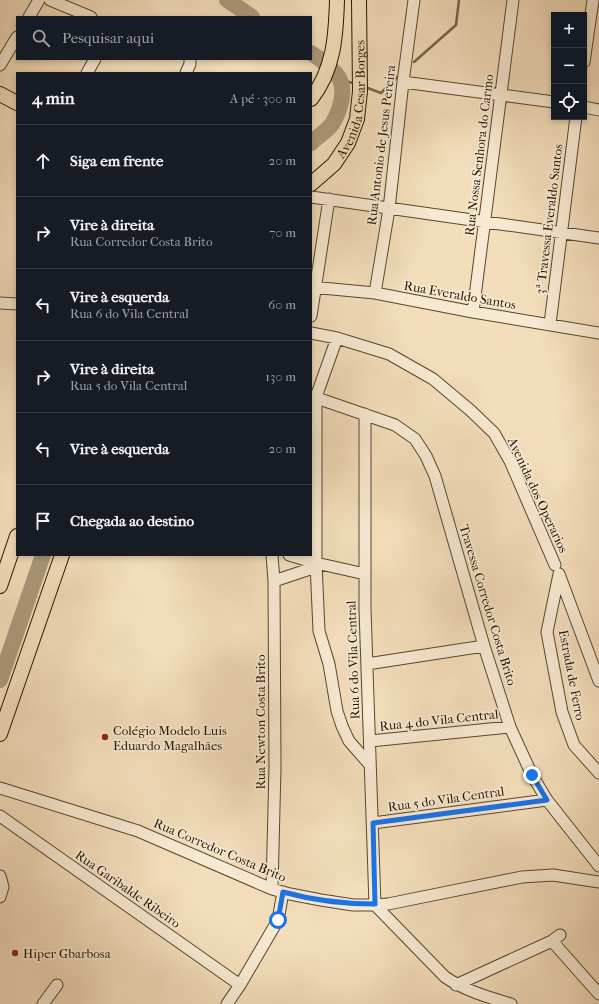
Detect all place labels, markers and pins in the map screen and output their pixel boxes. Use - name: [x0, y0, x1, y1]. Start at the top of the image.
- place label: Colégio Modelo Luis Eduardo Magalhães: [113, 723, 227, 753]
- marker: Colégio Modelo Luis Eduardo Magalhães: [100, 732, 110, 742]
- place label: Hiper Gbarbosa: [23, 946, 112, 961]
- marker: Hiper Gbarbosa: [10, 948, 20, 958]

